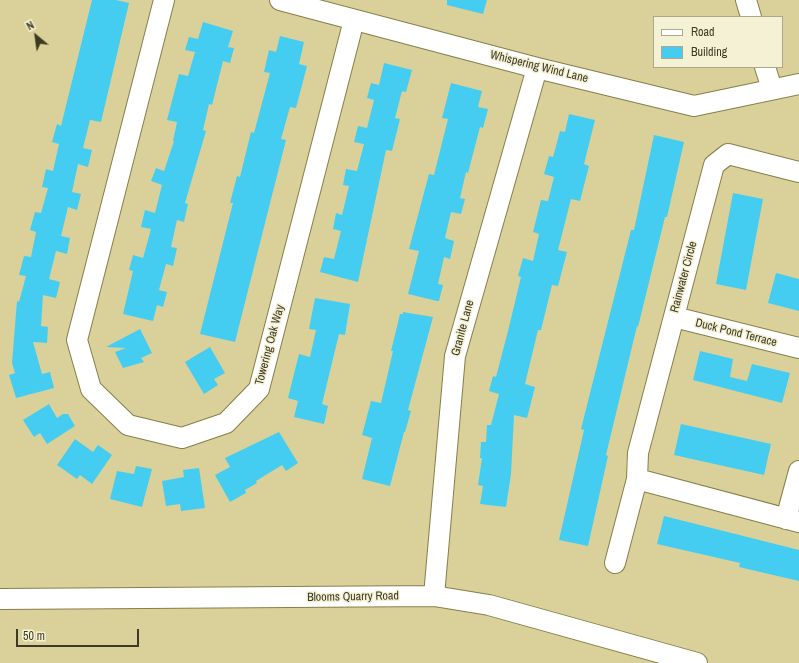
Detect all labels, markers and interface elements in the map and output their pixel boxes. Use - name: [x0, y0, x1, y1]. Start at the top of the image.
- north arrow: [16, 16, 56, 56]
- legend: [653, 16, 783, 68]
- text: N: [24, 18, 36, 33]
- text: Road: [691, 24, 715, 40]
- text: Building: [691, 44, 727, 60]
- street label: Whispering Wind Lane: [488, 48, 590, 86]
- street label: Rainwater Circle: [668, 240, 700, 314]
- street label: Granite Lane: [449, 298, 477, 358]
- street label: Towering Oak Way: [252, 303, 288, 387]
- street label: Duck Pond Terrace: [694, 316, 778, 350]
- street label: Blooms Quarry Road: [307, 589, 399, 605]
- scale bar: [18, 621, 141, 647]
- text: 50 m: [23, 628, 45, 644]

